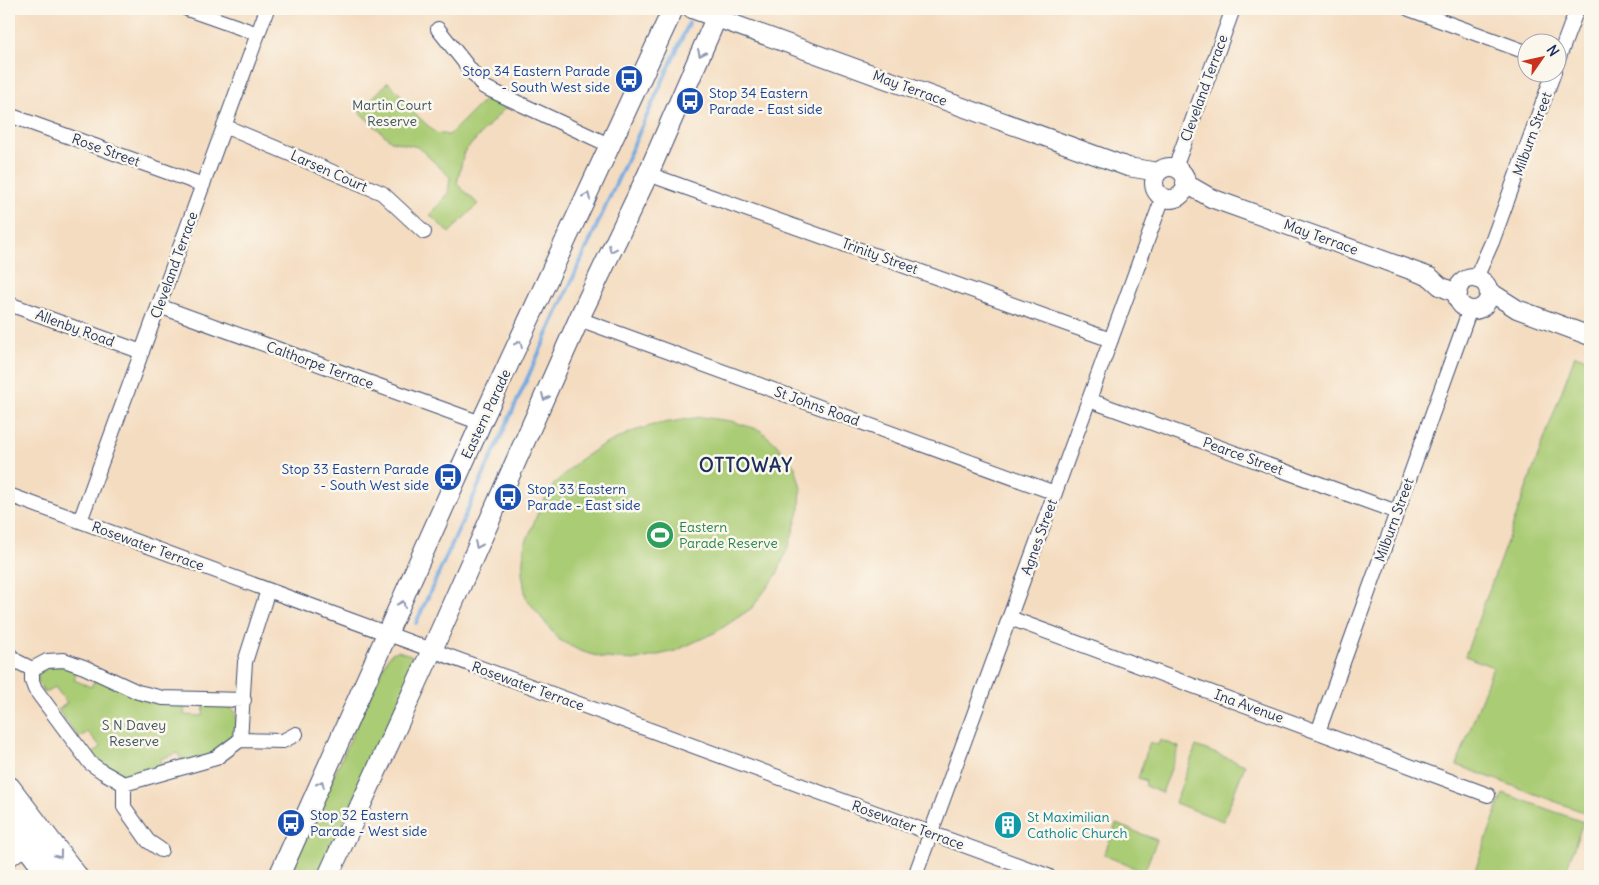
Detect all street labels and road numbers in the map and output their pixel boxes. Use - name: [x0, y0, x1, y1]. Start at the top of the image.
- street label: Cleveland Terrace: [1176, 32, 1232, 144]
- street label: May Terrace: [870, 66, 950, 110]
- street label: Milburn Street: [1508, 89, 1556, 178]
- street label: Rose Street: [69, 129, 143, 171]
- street label: Larsen Court: [288, 146, 370, 196]
- street label: Cleveland Terrace: [146, 209, 202, 321]
- street label: May Terrace: [1281, 215, 1361, 259]
- street label: Trinity Street: [839, 234, 921, 278]
- street label: Allenby Road: [33, 305, 117, 351]
- street label: Calthorpe Terrace: [264, 337, 376, 393]
- street label: Eastern Parade: [457, 366, 515, 462]
- street label: St Johns Road: [772, 382, 862, 430]
- street label: Pearce Street: [1200, 433, 1286, 479]
- street label: Milburn Street: [1370, 475, 1418, 564]
- street label: Agnes Street: [1017, 496, 1061, 577]
- street label: Rosewater Terrace: [89, 517, 207, 575]
- street label: Rosewater Terrace: [469, 657, 587, 715]
- street label: Ina Avenue: [1212, 685, 1286, 727]
- street label: Rosewater Terrace: [849, 796, 967, 854]

